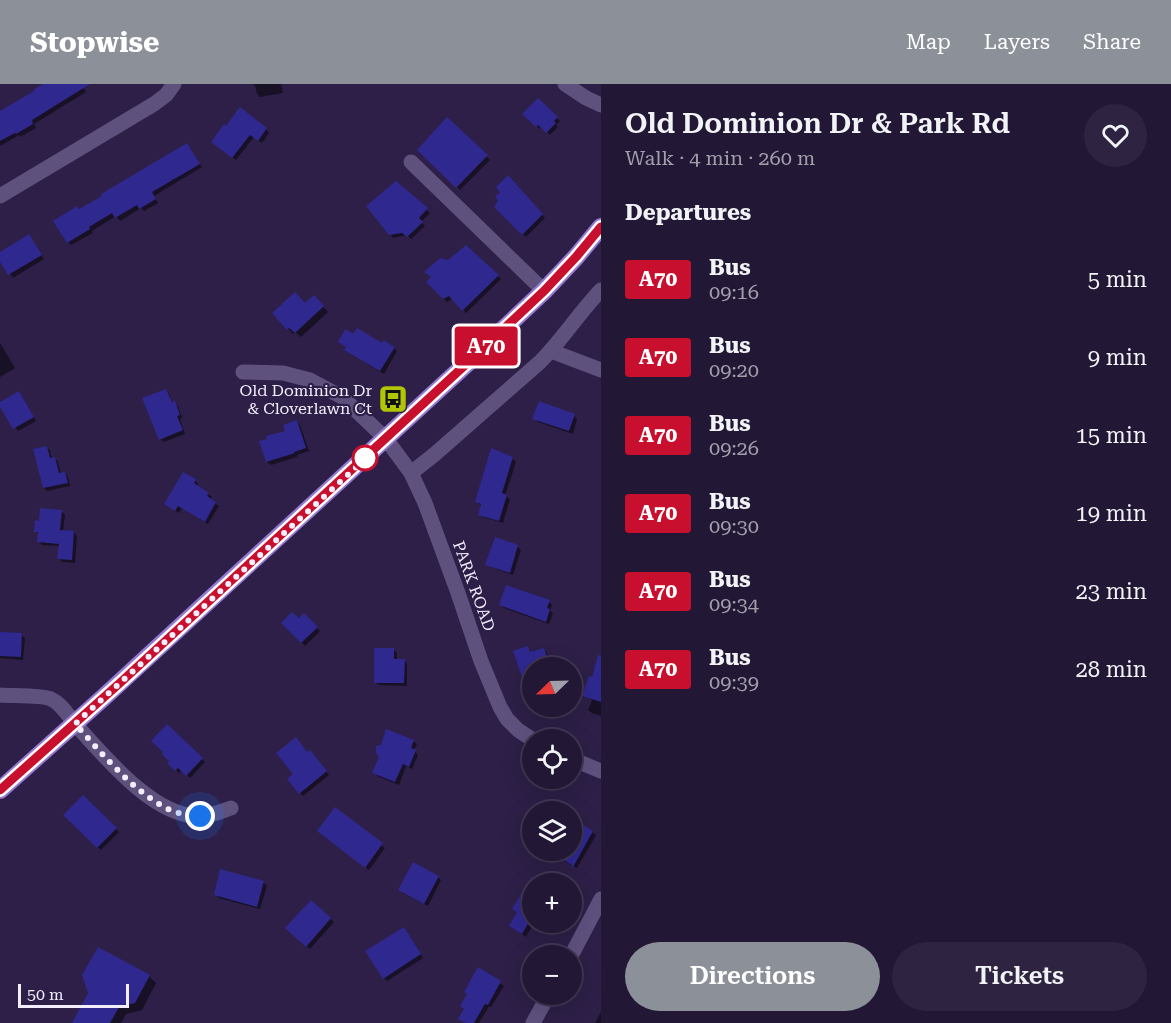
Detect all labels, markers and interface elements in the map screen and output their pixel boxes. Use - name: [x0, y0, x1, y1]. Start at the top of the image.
- text: Stopwise: [30, 26, 159, 59]
- text: Map: [906, 30, 951, 54]
- text: Layers: [984, 30, 1050, 54]
- text: Share: [1083, 30, 1141, 54]
- button: heart: [1084, 104, 1147, 167]
- text: Old Dominion Dr & Park Rd: [625, 107, 1010, 140]
- text: Walk · 4 min · 260 m: [625, 146, 815, 170]
- text: Departures: [625, 200, 751, 225]
- text: Bus: [709, 255, 751, 280]
- text: A70: [639, 267, 677, 291]
- text: 5 min: [1088, 267, 1147, 292]
- text: 09:16: [709, 280, 759, 304]
- line badge: A70: [452, 326, 520, 366]
- text: Bus: [709, 333, 751, 358]
- text: A70: [467, 334, 505, 358]
- text: A70: [639, 345, 677, 369]
- text: 9 min: [1088, 345, 1147, 370]
- text: 09:20: [709, 358, 759, 382]
- place label: Old Dominion Dr & Cloverlawn Ct: [240, 381, 372, 418]
- bus stop icon: Old Dominion Dr & Cloverlawn Ct: [377, 383, 409, 415]
- text: Bus: [709, 411, 751, 436]
- text: A70: [639, 423, 677, 447]
- text: 15 min: [1076, 423, 1147, 448]
- text: 09:26: [709, 436, 759, 460]
- unlabelled marker: [352, 445, 378, 471]
- text: Bus: [709, 489, 751, 514]
- text: A70: [639, 501, 677, 525]
- text: 19 min: [1076, 501, 1147, 526]
- text: 09:30: [709, 514, 759, 538]
- street label: PARK ROAD: [449, 538, 499, 634]
- text: Bus: [709, 567, 751, 592]
- text: A70: [639, 579, 677, 603]
- text: 23 min: [1076, 579, 1147, 604]
- text: 09:34: [709, 592, 759, 616]
- text: Bus: [709, 645, 751, 670]
- north arrow: [522, 657, 582, 717]
- map controls: [522, 657, 582, 1005]
- text: A70: [639, 657, 677, 681]
- text: 28 min: [1076, 657, 1147, 682]
- text: 09:39: [709, 670, 759, 694]
- button: locate: [522, 729, 582, 789]
- your location: [185, 801, 215, 831]
- button: layers: [522, 801, 582, 861]
- button: +: [522, 873, 582, 933]
- button: Directions: [625, 942, 880, 1011]
- button: Tickets: [892, 942, 1147, 1011]
- button: −: [522, 945, 582, 1005]
- scale bar: [18, 981, 129, 1008]
- text: 50 m: [27, 985, 64, 1004]

